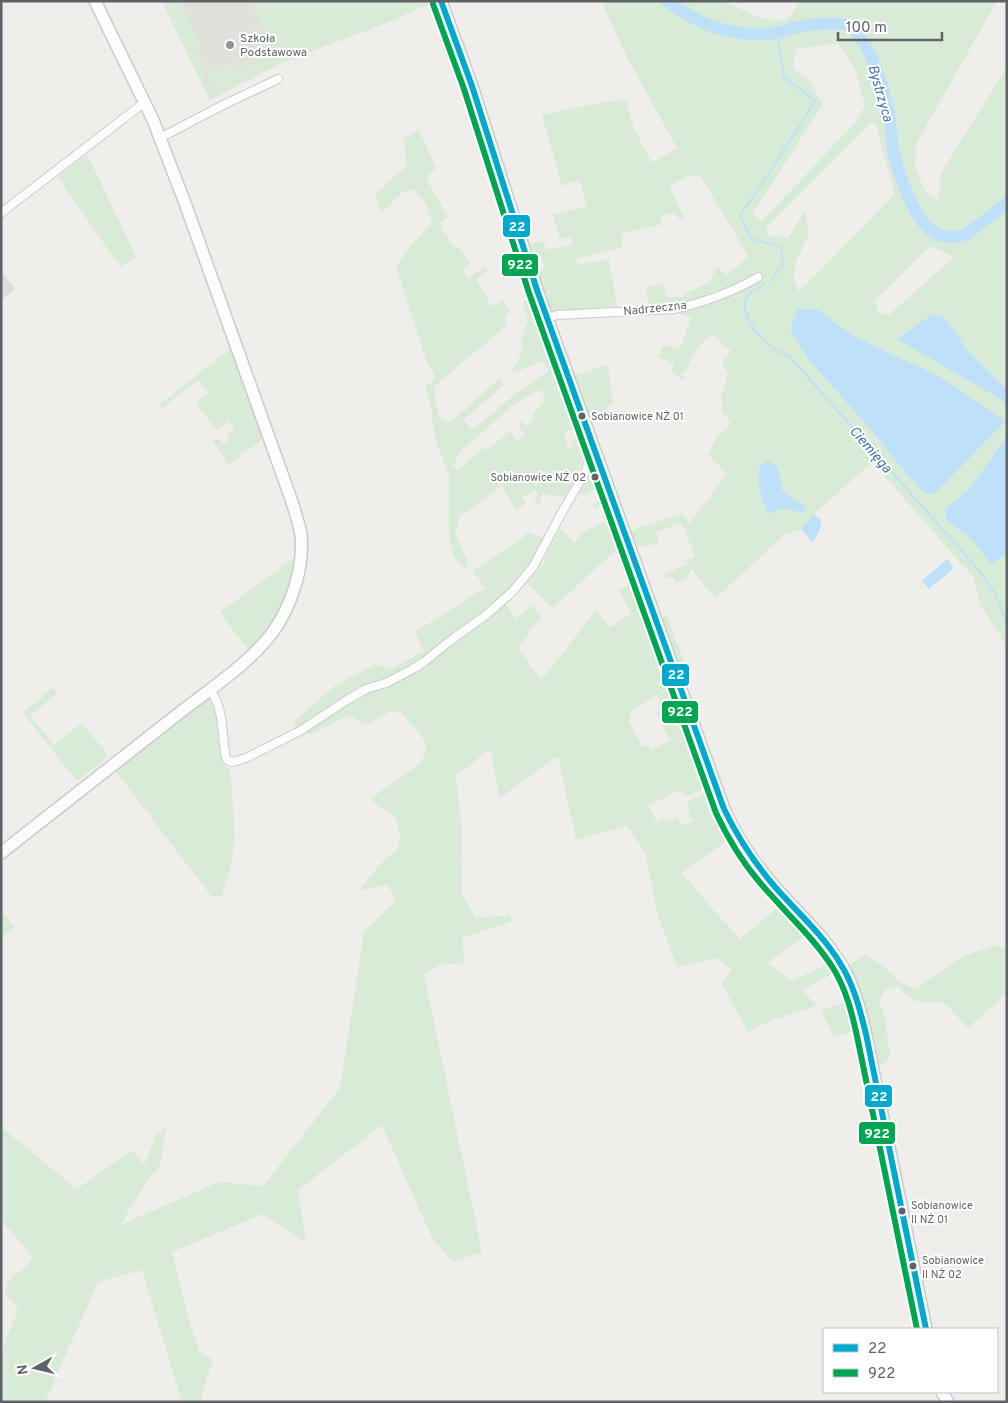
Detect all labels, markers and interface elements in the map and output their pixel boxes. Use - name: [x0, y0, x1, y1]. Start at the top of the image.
- scale bar: [838, 10, 942, 42]
- text: 100 m: [846, 19, 887, 38]
- place label: Szkoła Podstawowa: [240, 31, 307, 61]
- marker: Szkoła Podstawowa: [224, 39, 236, 51]
- water label: Bystrzyca: [863, 63, 896, 125]
- line badge: 22: [502, 214, 531, 238]
- text: 22: [508, 219, 526, 236]
- line badge: 922: [501, 253, 539, 277]
- text: 922: [507, 257, 533, 274]
- street label: Nadrzeczna: [623, 298, 688, 320]
- place label: Sobianowice NŻ 01: [591, 409, 684, 424]
- marker: Sobianowice NŻ 01: [577, 411, 587, 421]
- water label: Ciemięga: [845, 423, 895, 477]
- place label: Sobianowice NŻ 02: [490, 470, 586, 485]
- marker: Sobianowice NŻ 02: [590, 472, 600, 482]
- line badge: 22: [661, 663, 690, 687]
- text: 22: [667, 667, 685, 684]
- line badge: 922: [661, 700, 699, 724]
- text: 922: [667, 704, 693, 721]
- line badge: 22: [864, 1084, 893, 1108]
- text: 22: [870, 1089, 888, 1106]
- line badge: 922: [858, 1121, 896, 1145]
- text: 922: [864, 1126, 890, 1143]
- place label: Sobianowice II NŻ 01: [911, 1199, 973, 1227]
- marker: Sobianowice II NŻ 01: [897, 1206, 907, 1216]
- place label: Sobianowice II NŻ 02: [922, 1254, 984, 1282]
- marker: Sobianowice II NŻ 02: [908, 1261, 918, 1271]
- legend: [823, 1328, 998, 1393]
- text: 22: [868, 1340, 886, 1359]
- north arrow: [10, 1343, 60, 1393]
- text: N: [14, 1363, 33, 1376]
- text: 922: [868, 1365, 895, 1384]

